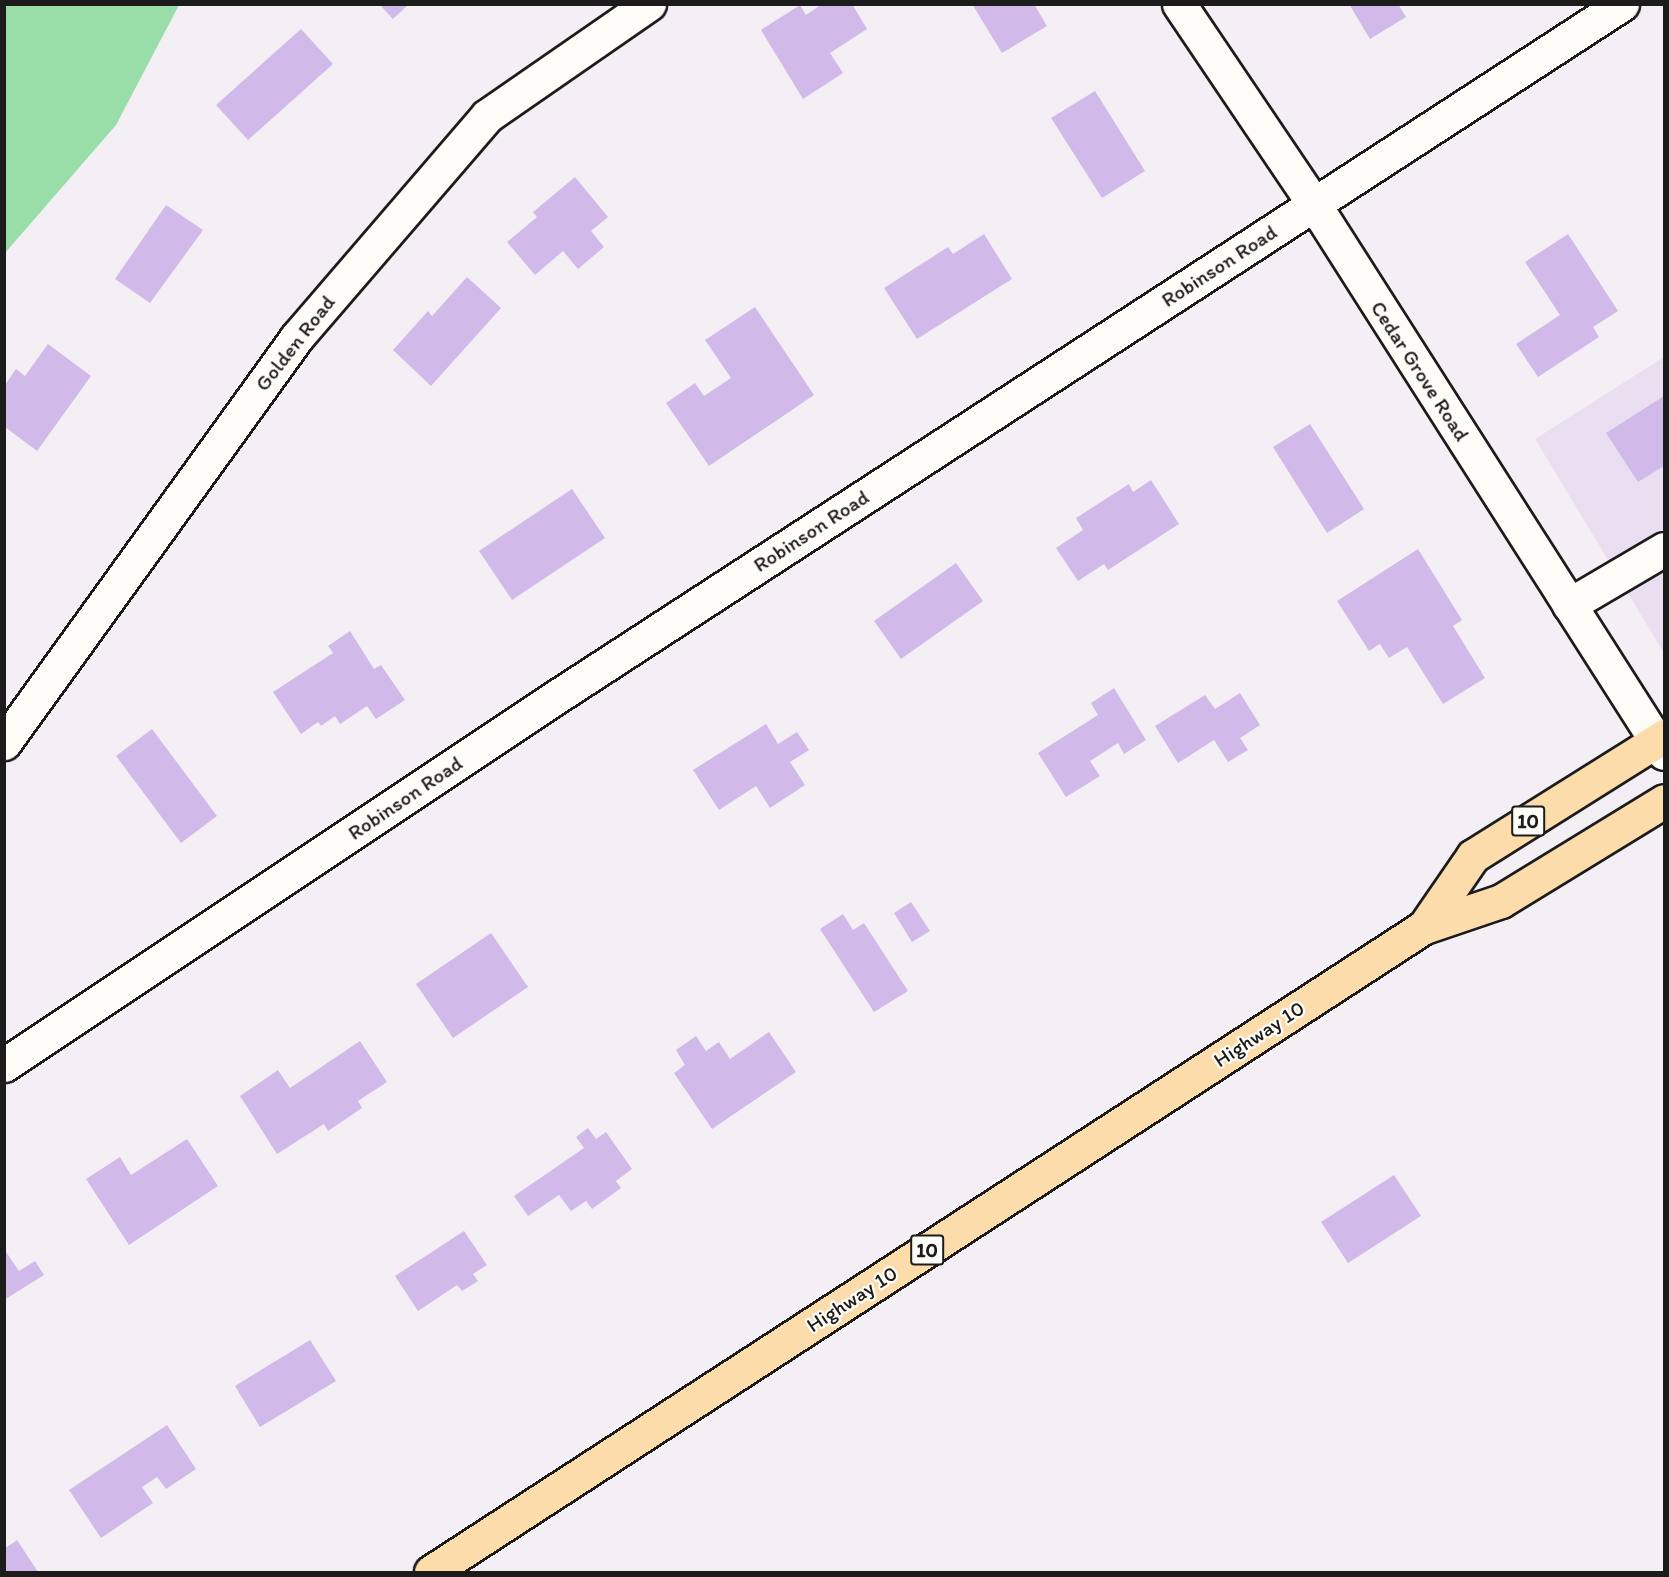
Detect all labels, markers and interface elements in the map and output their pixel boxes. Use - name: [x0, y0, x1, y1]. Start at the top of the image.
- street label: Robinson Road: [1156, 219, 1282, 313]
- street label: Golden Road: [250, 290, 340, 396]
- street label: Cedar Grove Road: [1366, 296, 1474, 446]
- street label: Robinson Road: [748, 484, 874, 578]
- street label: Robinson Road: [343, 750, 467, 846]
- road number: 10: [1510, 804, 1546, 838]
- street label: Highway 10: [1209, 995, 1309, 1073]
- road number: 10: [909, 1233, 945, 1267]
- street label: Highway 10: [802, 1260, 902, 1338]

